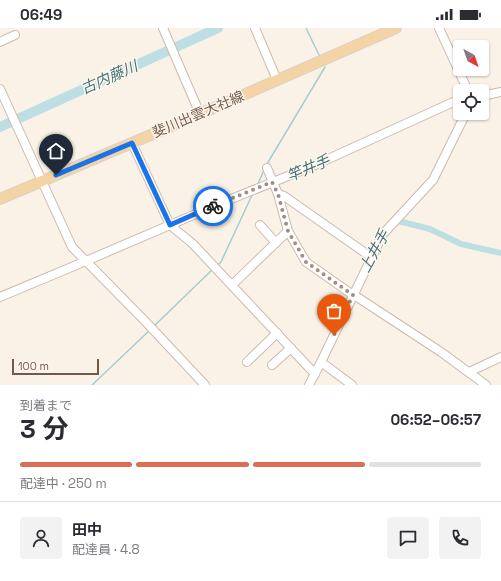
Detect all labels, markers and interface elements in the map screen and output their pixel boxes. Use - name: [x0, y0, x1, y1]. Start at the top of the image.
- text: 06:49: [20, 5, 62, 24]
- north arrow: [453, 40, 489, 76]
- map controls: [453, 40, 489, 120]
- water label: 古内藤川: [78, 55, 142, 98]
- button: locate: [453, 84, 489, 120]
- street label: 斐川出雲大社線: [149, 87, 247, 141]
- pin: [39, 134, 73, 175]
- icon: home: [45, 140, 67, 162]
- water label: 竿井手: [284, 150, 333, 186]
- courier: [193, 186, 233, 226]
- icon: bike: [202, 195, 224, 217]
- water label: 上井手: [355, 226, 394, 275]
- pin: [317, 294, 351, 335]
- icon: bag: [323, 300, 345, 322]
- scale bar: [12, 357, 99, 376]
- text: 100 m: [18, 359, 49, 373]
- text: 到着まで: [20, 397, 72, 414]
- text: 06:52–06:57: [390, 410, 481, 429]
- text: 3 分: [20, 412, 68, 446]
- text: 配達中 · 250 m: [20, 475, 107, 492]
- button: person: [20, 517, 62, 559]
- button: chat: [387, 517, 429, 559]
- button: phone: [439, 517, 481, 559]
- text: 田中: [72, 520, 102, 539]
- text: 配達員 · 4.8: [72, 541, 140, 558]

